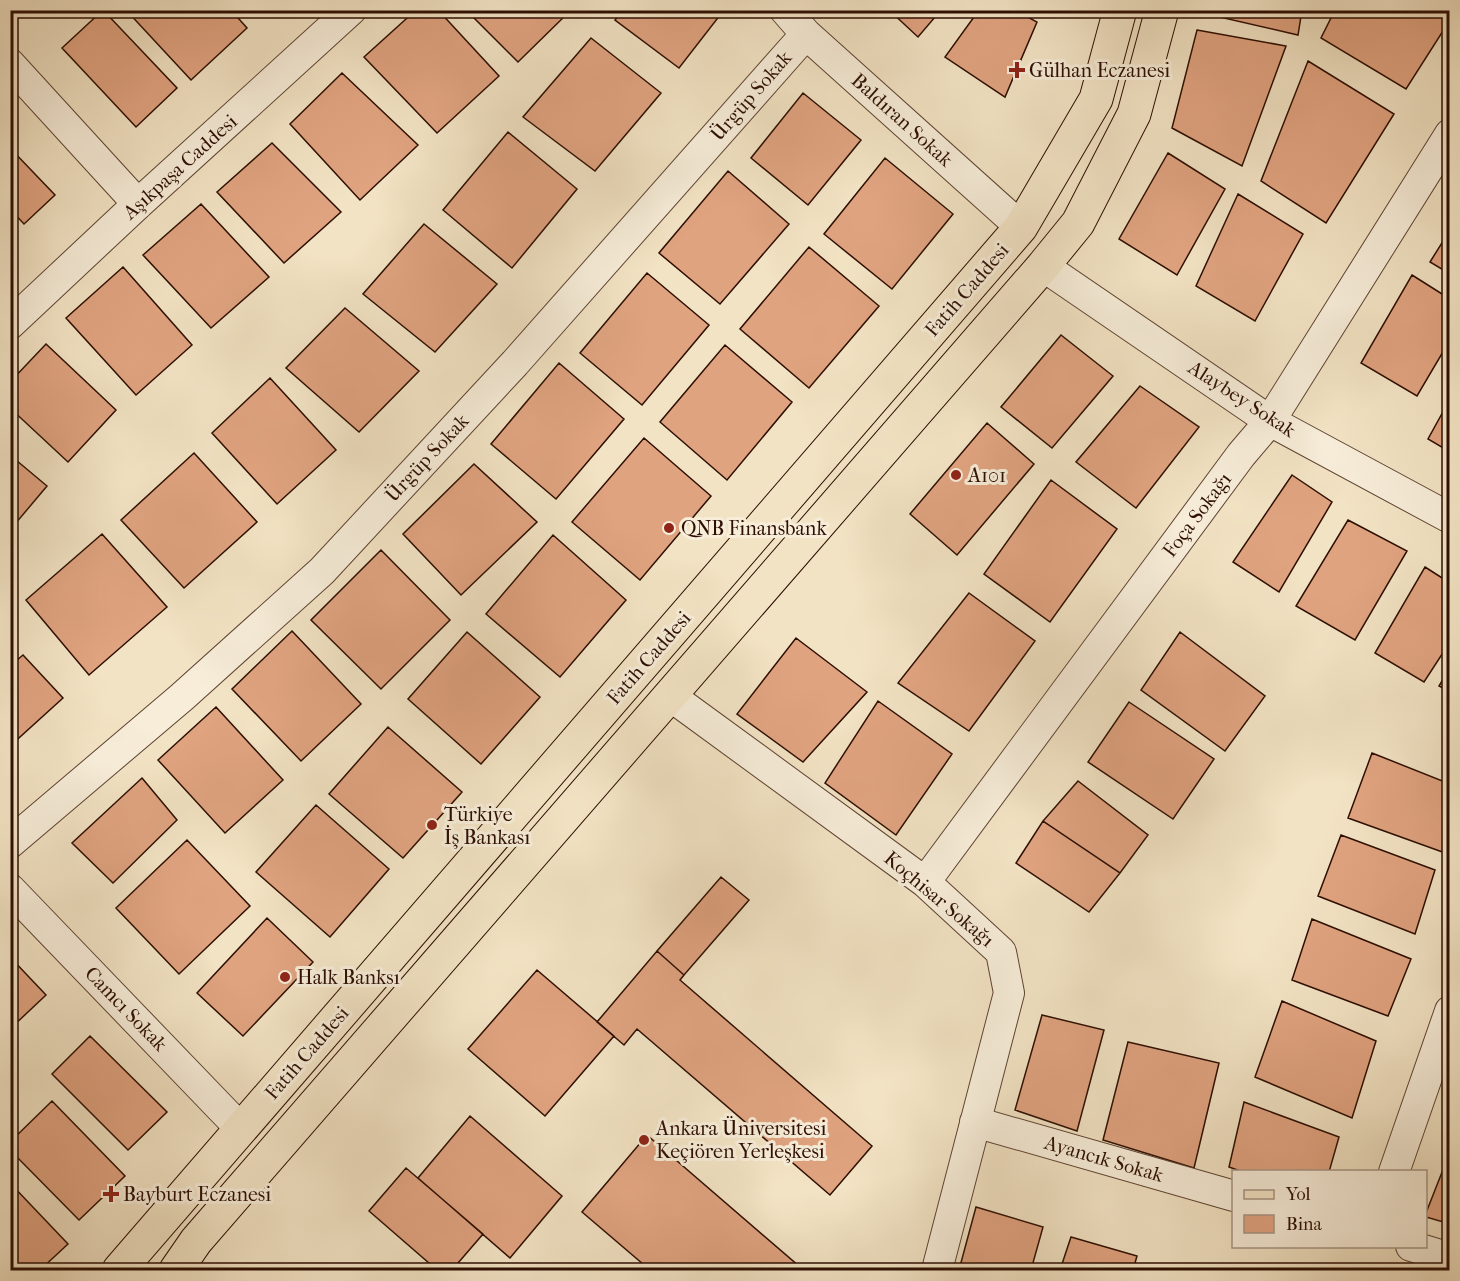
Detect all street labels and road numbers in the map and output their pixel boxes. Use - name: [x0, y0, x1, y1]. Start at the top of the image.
- street label: Ürgüp Sokak: [705, 45, 797, 146]
- street label: Baldıran Sokak: [847, 69, 958, 172]
- street label: Aşıkpaşa Caddesi: [118, 110, 242, 225]
- street label: Fatih Caddesi: [920, 239, 1014, 341]
- street label: Alaybey Sokak: [1183, 355, 1301, 443]
- street label: Ürgüp Sokak: [380, 408, 474, 507]
- street label: Foça Sokağı: [1158, 468, 1236, 562]
- street label: Fatih Caddesi: [602, 607, 696, 709]
- street label: Koçhisar Sokağı: [879, 846, 999, 952]
- street label: Camcı Sokak: [80, 962, 172, 1056]
- street label: Fatih Caddesi: [260, 1002, 354, 1104]
- street label: Ayancık Sokak: [1041, 1131, 1167, 1187]

